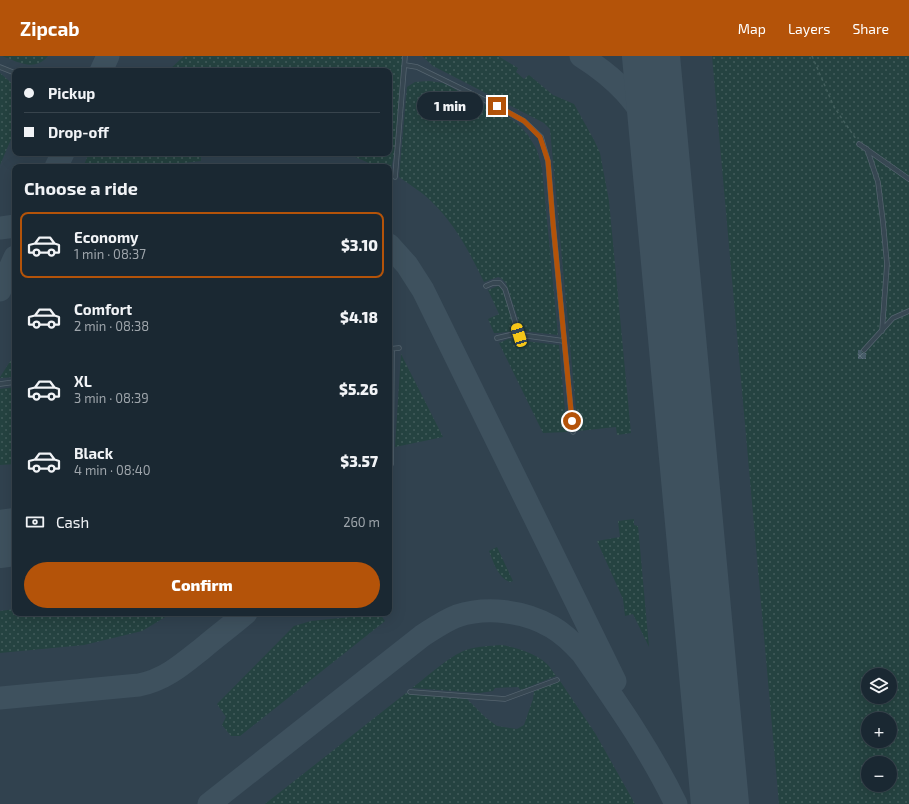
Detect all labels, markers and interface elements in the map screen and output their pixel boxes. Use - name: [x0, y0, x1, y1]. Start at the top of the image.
- text: Zipcab: [20, 17, 80, 40]
- text: Map: [738, 20, 766, 37]
- text: Layers: [788, 20, 830, 37]
- text: Share: [852, 20, 889, 37]
- text: Pickup: [48, 84, 95, 102]
- callout: 1 min: [417, 92, 483, 120]
- route end: [488, 97, 506, 115]
- text: 1 min: [434, 98, 466, 114]
- text: Drop-off: [48, 123, 109, 141]
- text: Choose a ride: [24, 177, 138, 199]
- icon: car: [26, 227, 62, 263]
- text: Economy: [74, 228, 139, 246]
- text: $3.10: [341, 236, 378, 254]
- text: 1 min · 08:37: [74, 246, 146, 262]
- icon: car: [26, 299, 62, 335]
- text: Comfort: [74, 300, 132, 318]
- text: $4.18: [340, 308, 378, 326]
- text: 2 min · 08:38: [74, 318, 149, 334]
- car: [510, 322, 528, 348]
- icon: car: [26, 371, 62, 407]
- text: XL: [74, 372, 92, 390]
- text: $5.26: [339, 380, 378, 398]
- text: 3 min · 08:39: [74, 390, 149, 406]
- route start: [563, 412, 581, 430]
- icon: car: [26, 443, 62, 479]
- text: Black: [74, 444, 113, 462]
- text: $3.57: [340, 452, 378, 470]
- text: 4 min · 08:40: [74, 462, 151, 478]
- icon: cash: [24, 511, 46, 533]
- text: Cash: [56, 513, 89, 531]
- text: 260 m: [343, 514, 380, 530]
- button: Confirm: [24, 562, 380, 608]
- map controls: [861, 668, 897, 792]
- button: layers: [861, 668, 897, 704]
- button: +: [861, 712, 897, 748]
- button: −: [861, 756, 897, 792]

